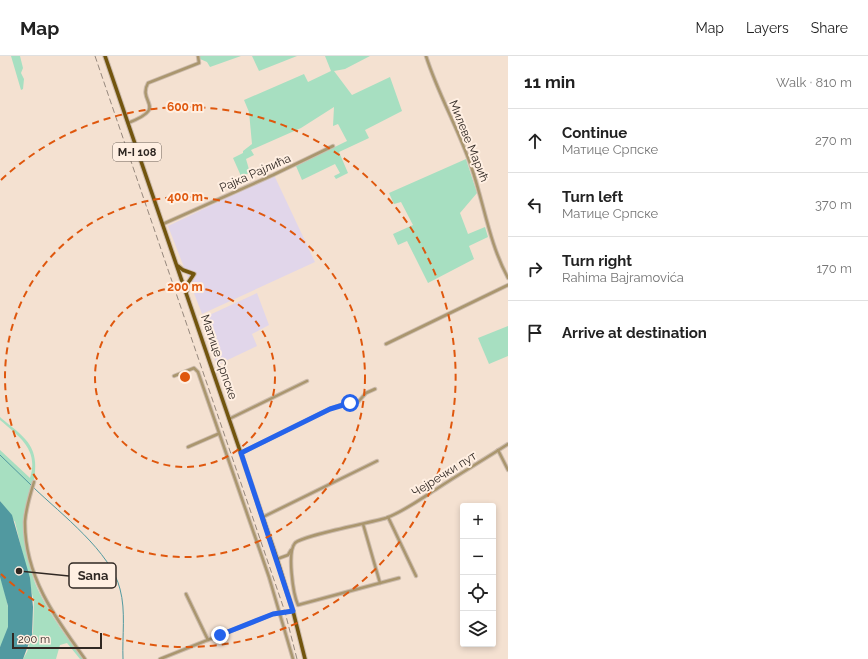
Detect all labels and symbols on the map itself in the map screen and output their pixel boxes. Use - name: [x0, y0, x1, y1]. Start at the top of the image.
- street label: Милеве Мaрић: [446, 98, 492, 184]
- text: 600 m: [167, 100, 203, 114]
- road number: M-I 108: [113, 143, 161, 161]
- street label: Рајка Рајлића: [217, 151, 293, 195]
- text: 400 m: [167, 190, 203, 204]
- text: 200 m: [167, 280, 203, 294]
- street label: Матице Српске: [198, 313, 240, 401]
- centre of rings: [178, 370, 192, 384]
- route start: [341, 394, 359, 412]
- street label: Чејречки пут: [409, 448, 479, 499]
- callout: Sana: [69, 563, 116, 588]
- text: Sana: [78, 568, 109, 583]
- route end: [211, 626, 229, 644]
- scale bar: [12, 631, 102, 650]

